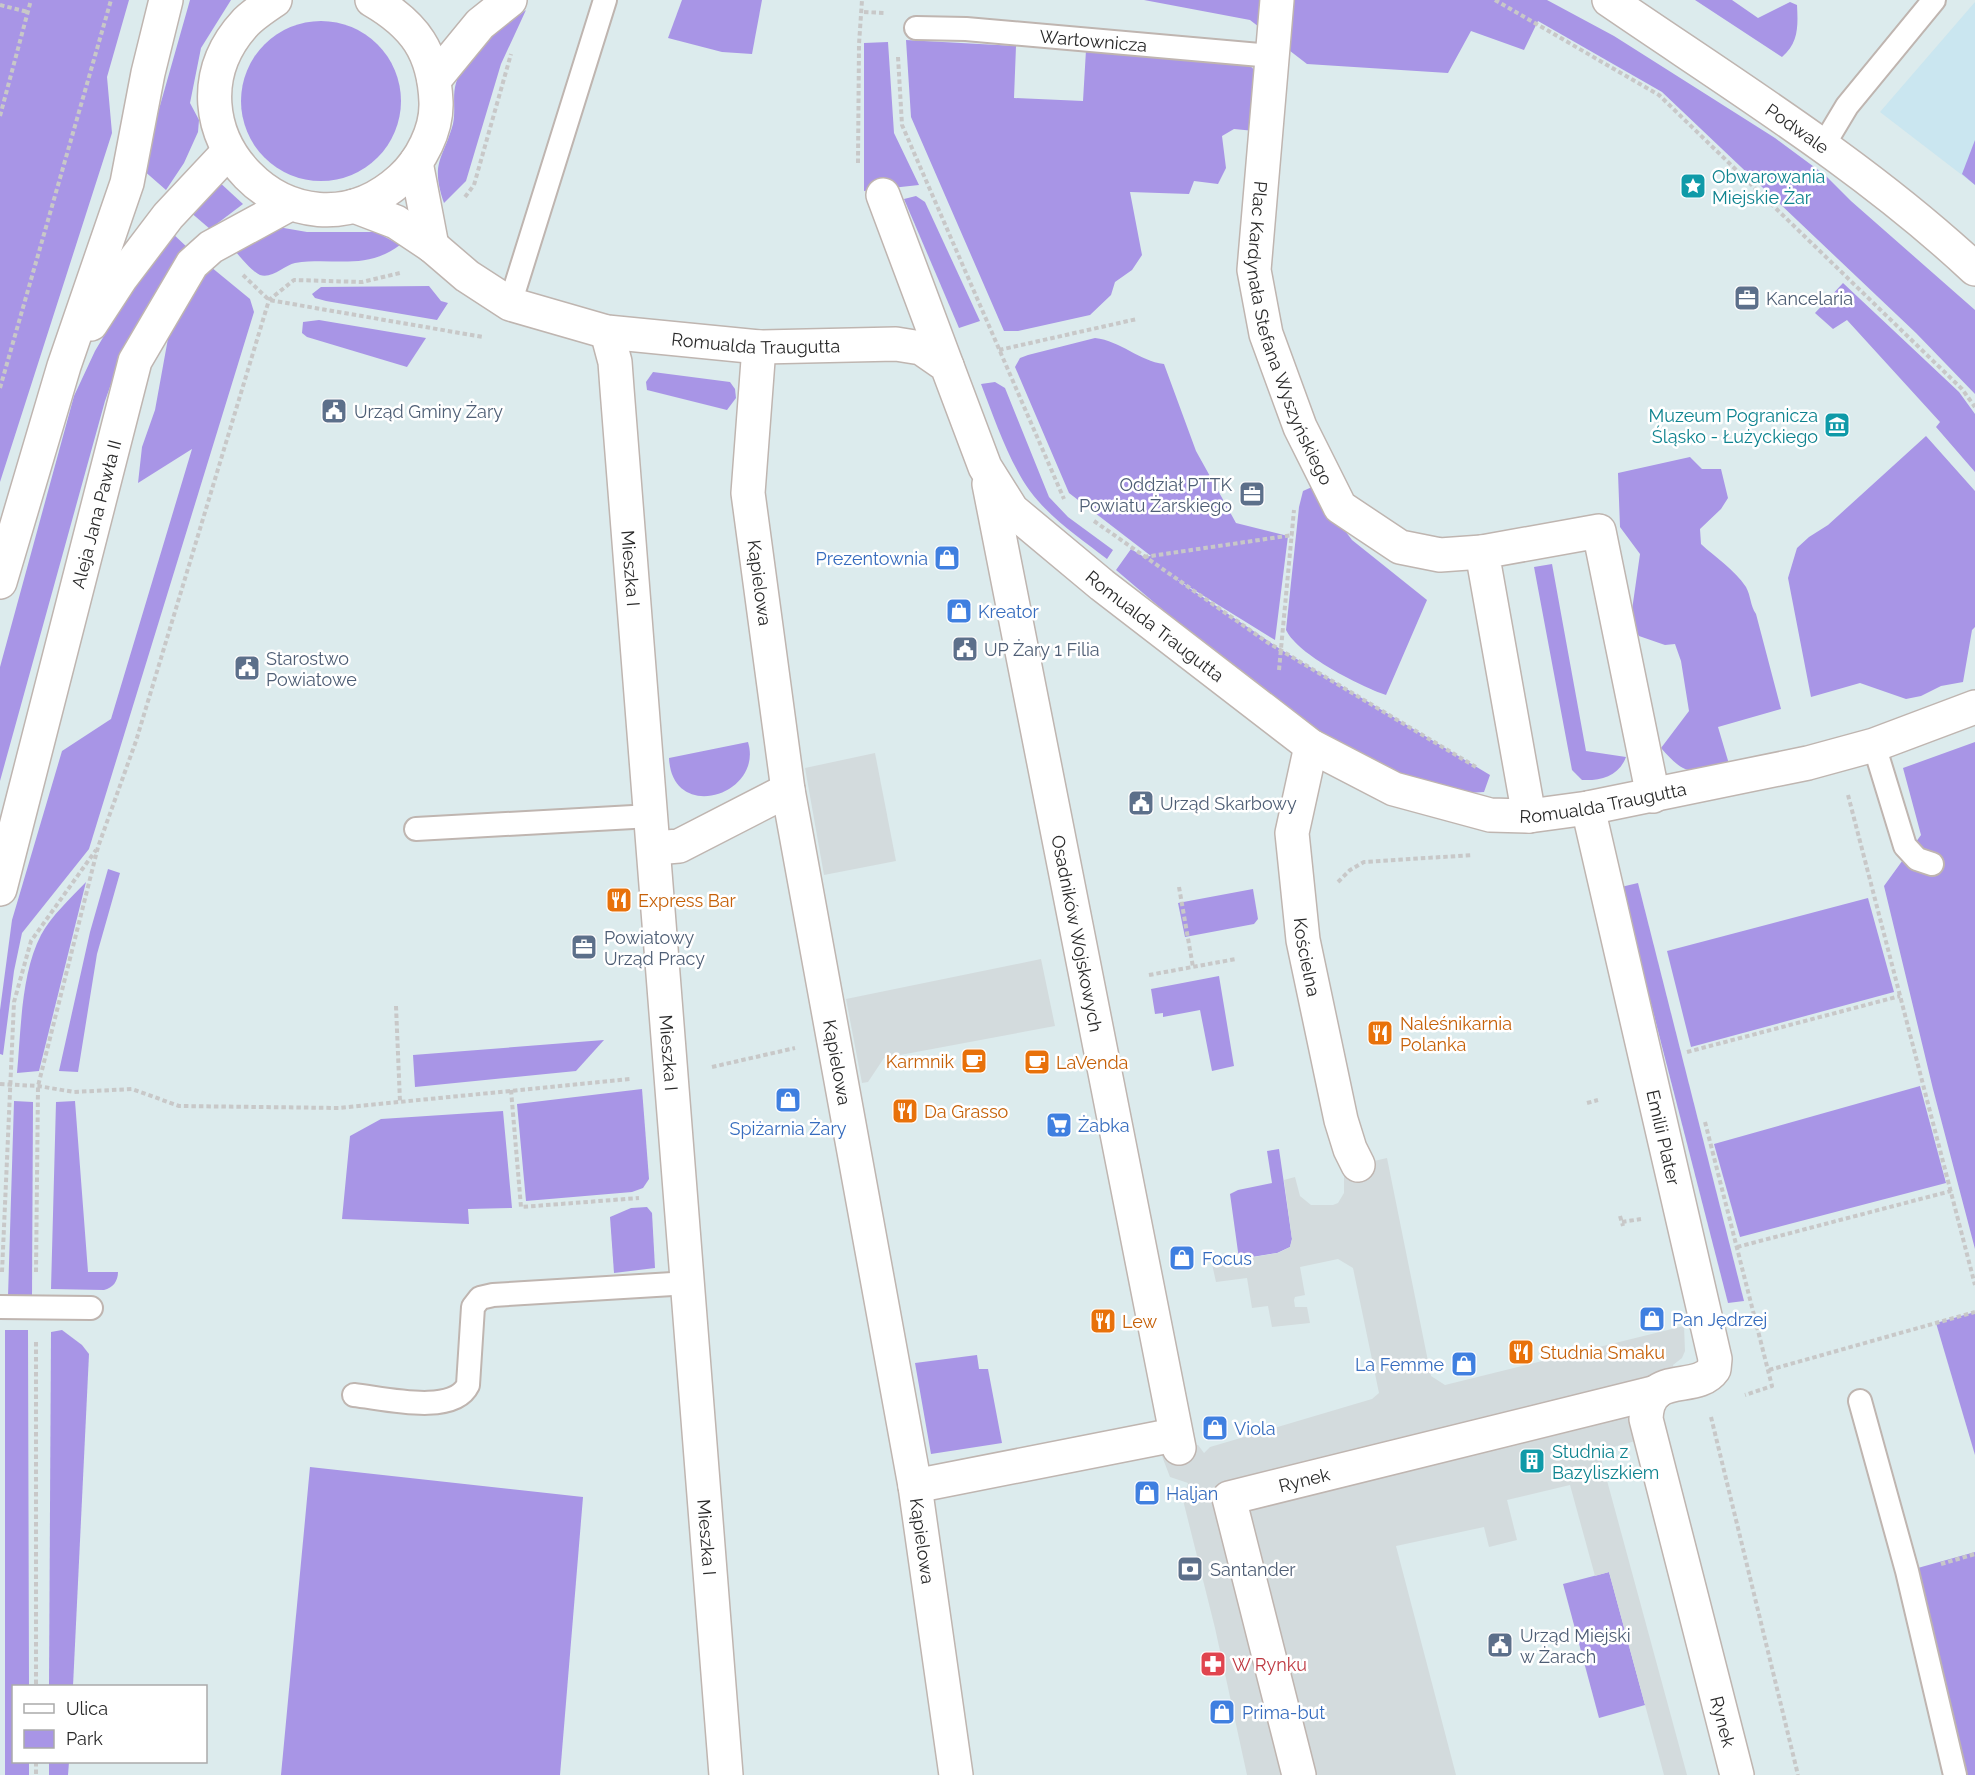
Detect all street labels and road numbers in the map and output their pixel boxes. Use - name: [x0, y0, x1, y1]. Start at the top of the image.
- street label: Wartownicza: [1039, 25, 1148, 55]
- street label: Podwale: [1762, 99, 1834, 158]
- street label: Plac Kardynała Stefana Wyszyńskiego: [1244, 180, 1338, 488]
- street label: Romualda Traugutta: [671, 328, 840, 358]
- street label: Aleja Jana Pawła II: [67, 437, 125, 591]
- street label: Mieszka I: [618, 529, 645, 607]
- street label: Kąpielowa: [744, 538, 776, 627]
- street label: Romualda Traugutta: [1082, 566, 1228, 686]
- street label: Romualda Traugutta: [1519, 778, 1688, 827]
- street label: Osadników Wojskowych: [1048, 833, 1107, 1034]
- street label: Kościelna: [1290, 916, 1325, 998]
- street label: Mieszka I: [656, 1014, 683, 1092]
- street label: Kąpielowa: [820, 1018, 856, 1107]
- street label: Emilii Plater: [1643, 1088, 1685, 1188]
- street label: Rynek: [1276, 1463, 1332, 1496]
- street label: Kąpielowa: [906, 1497, 939, 1585]
- street label: Mieszka I: [694, 1498, 721, 1576]
- street label: Rynek: [1707, 1694, 1740, 1750]

